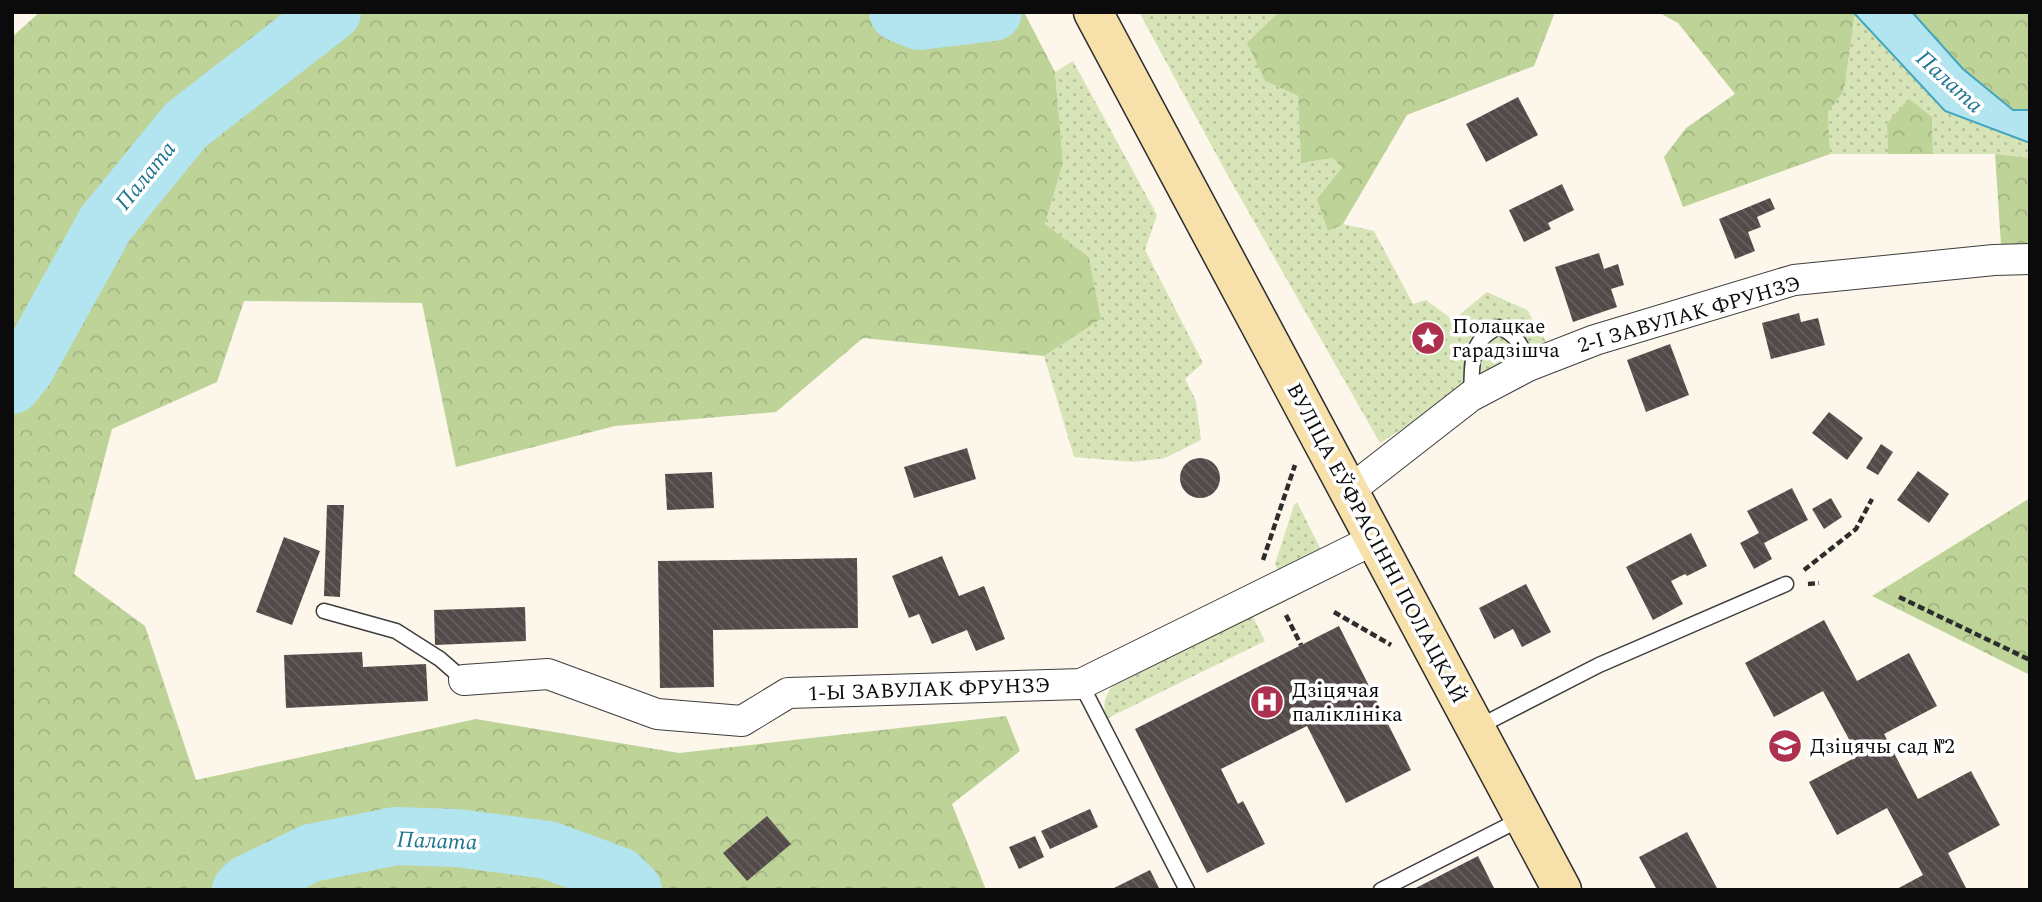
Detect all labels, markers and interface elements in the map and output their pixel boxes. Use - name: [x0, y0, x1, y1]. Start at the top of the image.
- water label: Палата: [1907, 42, 1991, 122]
- water label: Палата: [107, 133, 185, 218]
- street label: 2-І ЗАВУЛАК ФРУНЗЭ: [1574, 268, 1805, 362]
- place label: Полацкае гарадзішча: [1452, 311, 1561, 367]
- place icon: Полацкае гарадзішча: [1409, 319, 1447, 357]
- street label: ВУЛІЦА ЕЎФРАСІННІ ПОЛАЦКАЙ: [1278, 377, 1475, 710]
- street label: 1-Ы ЗАВУЛАК ФРУНЗЭ: [807, 670, 1051, 710]
- place label: Дзіцячая паліклініка: [1292, 675, 1403, 731]
- hospital icon: Дзіцячая паліклініка: [1248, 683, 1286, 721]
- school or university icon: Дзіцячы сад №2: [1766, 727, 1804, 765]
- place label: Дзіцячы сад №2: [1810, 731, 1955, 763]
- water label: Палата: [396, 823, 478, 860]

